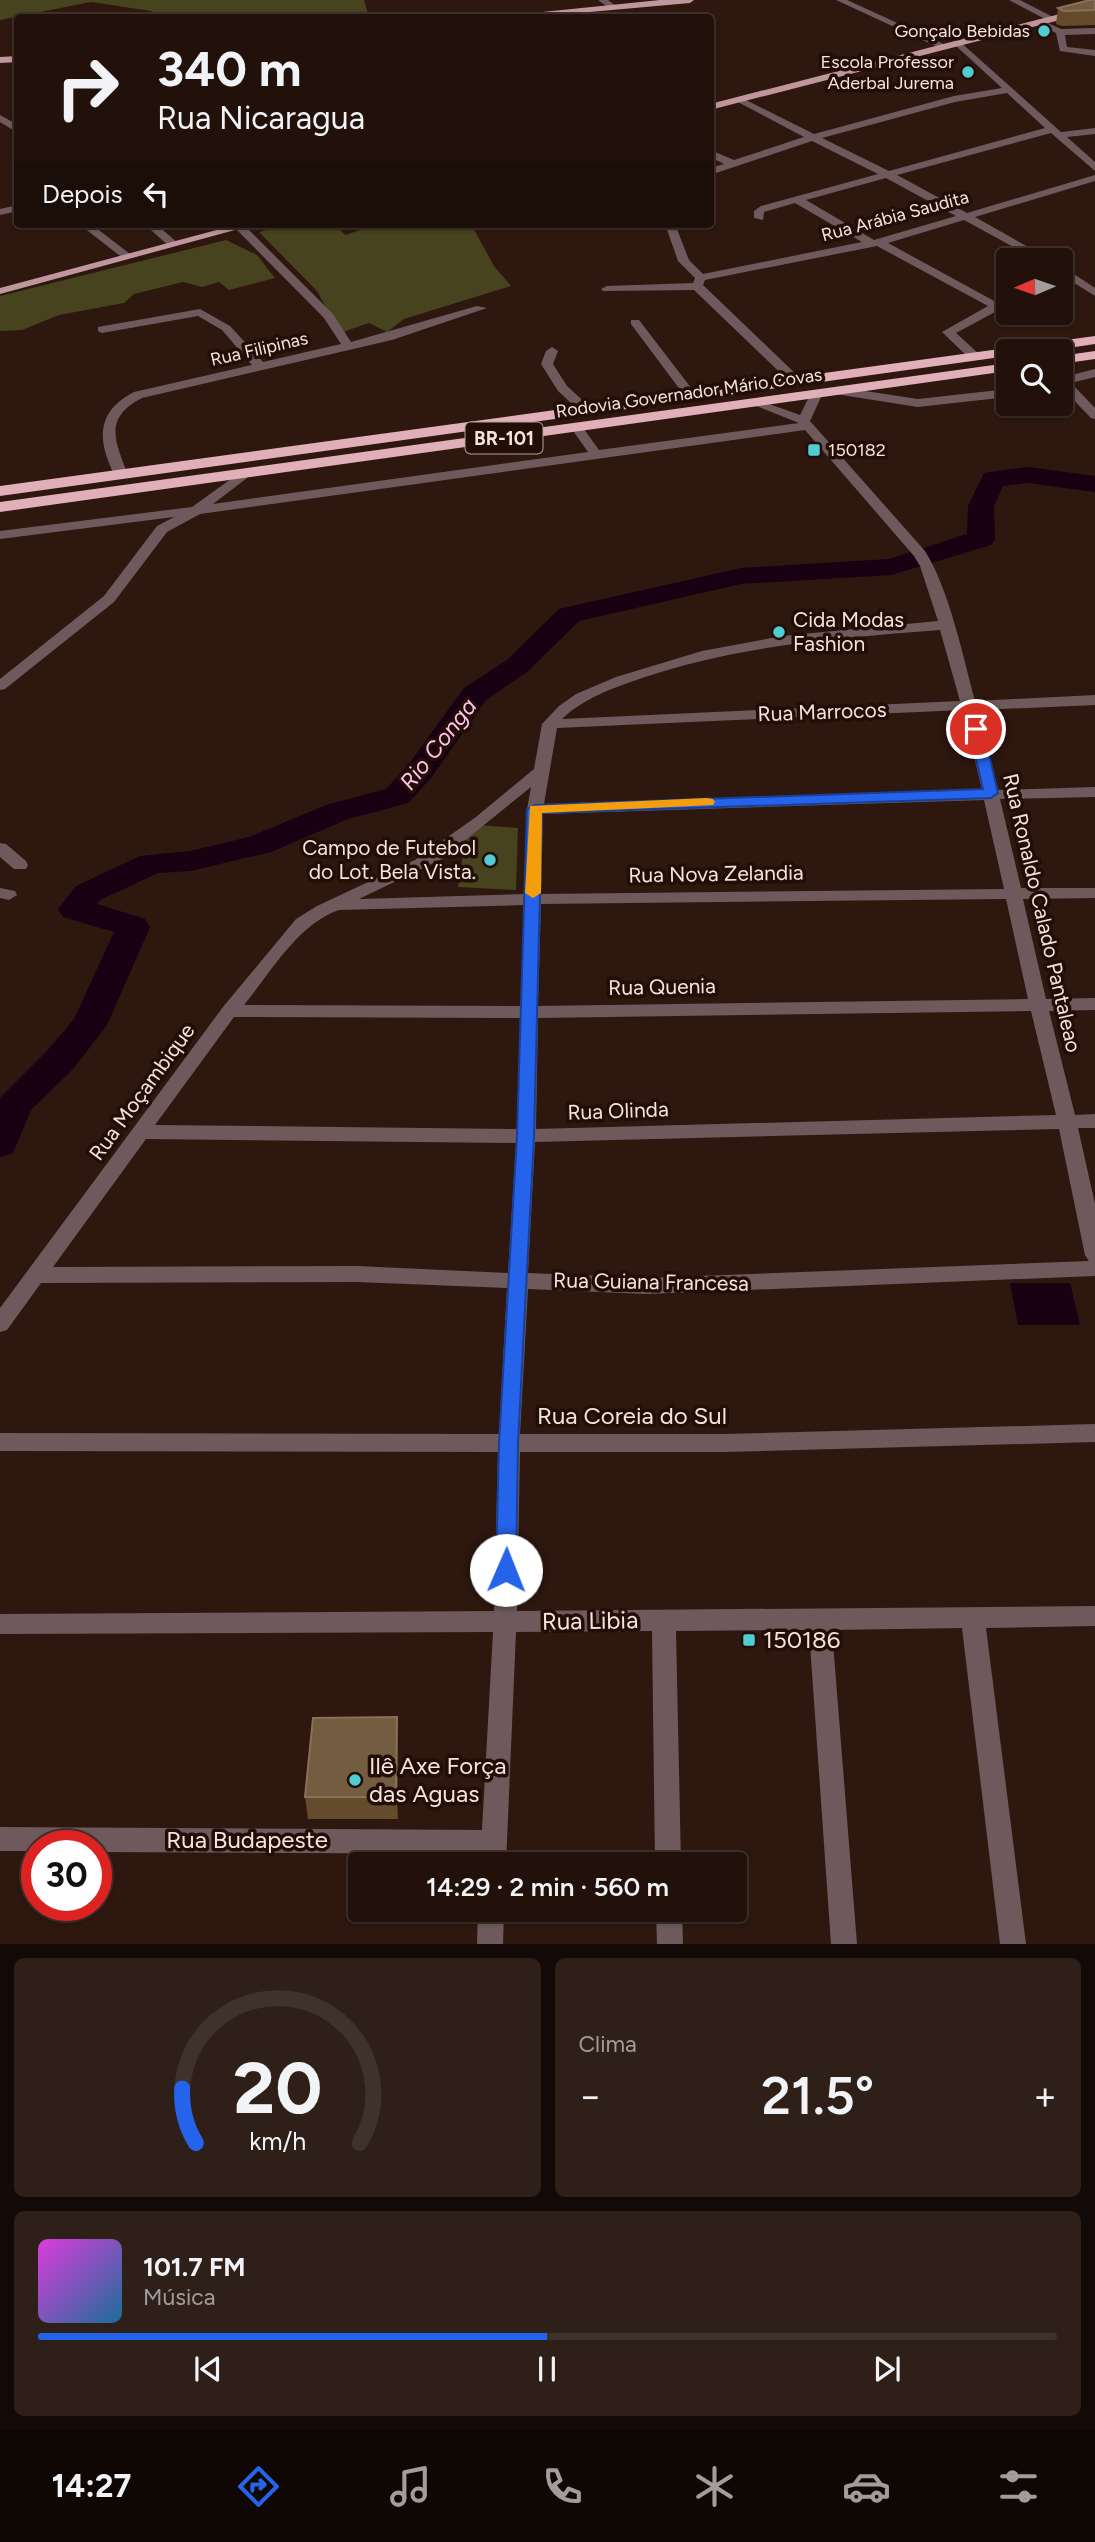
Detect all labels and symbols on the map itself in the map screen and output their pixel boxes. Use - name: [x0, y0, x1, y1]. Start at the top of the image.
- place label: Gonçalo Bebidas: [894, 20, 1030, 42]
- marker: Gonçalo Bebidas: [1036, 23, 1052, 39]
- place label: Escola Professor Aderbal Jurema: [821, 51, 954, 94]
- marker: Escola Professor Aderbal Jurema: [960, 64, 976, 80]
- street label: Rua Arábia Saudita: [819, 186, 971, 246]
- north arrow: [996, 248, 1073, 326]
- street label: Rua Filipinas: [208, 327, 310, 371]
- street label: Rodovia Governador Mário Covas: [554, 363, 824, 423]
- road number: BR-101: [466, 422, 542, 453]
- place label: 150182: [828, 439, 886, 461]
- marker: 150182: [806, 442, 822, 458]
- place label: Cida Modas Fashion: [793, 607, 904, 656]
- marker: Cida Modas Fashion: [771, 624, 787, 640]
- water label: Rio Conga: [394, 693, 482, 795]
- street label: Rua Marrocos: [757, 697, 887, 726]
- pin: [946, 699, 1006, 759]
- street label: Rua Ronaldo Calado Pantaleao: [998, 771, 1087, 1055]
- place label: Campo de Futebol do Lot. Bela Vista.: [302, 835, 476, 884]
- marker: Campo de Futebol do Lot. Bela Vista.: [482, 852, 498, 868]
- street label: Rua Nova Zelandia: [628, 859, 804, 888]
- street label: Rua Quenia: [608, 973, 716, 1000]
- street label: Rua Moçambique: [84, 1018, 200, 1165]
- street label: Rua Olinda: [567, 1096, 669, 1125]
- street label: Rua Guiana Francesa: [553, 1267, 749, 1296]
- street label: Rua Coreia do Sul: [537, 1401, 727, 1430]
- position arrow: [469, 1533, 543, 1607]
- street label: Rua Libia: [541, 1605, 638, 1636]
- place label: 150186: [763, 1625, 840, 1654]
- marker: 150186: [741, 1632, 757, 1648]
- place label: Ilê Axe Força das Aguas: [369, 1751, 507, 1808]
- marker: Ilê Axe Força das Aguas: [347, 1772, 363, 1788]
- street label: Rua Budapeste: [166, 1825, 328, 1854]
- speed limit sign: 30: [21, 1830, 112, 1921]

